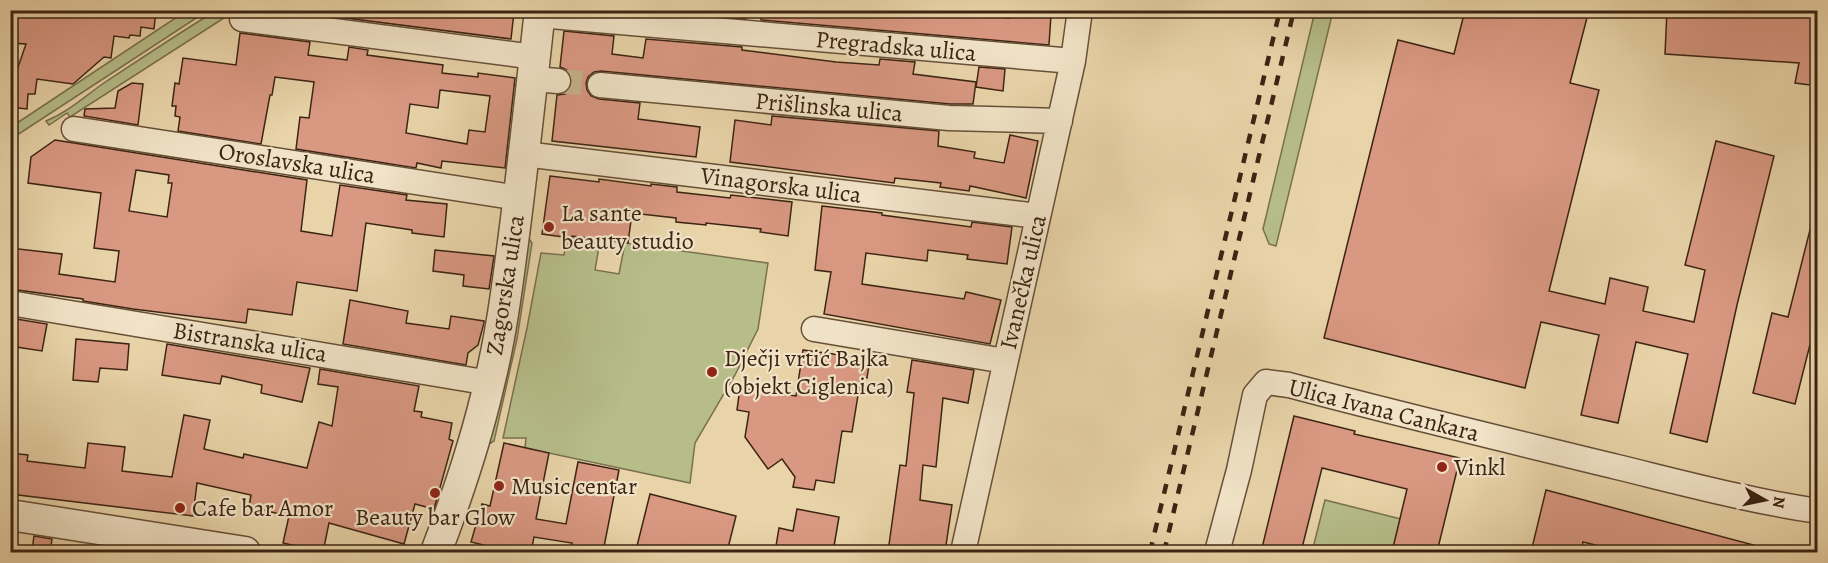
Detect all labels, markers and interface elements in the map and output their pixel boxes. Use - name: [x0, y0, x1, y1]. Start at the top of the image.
- street label: Pregradska ulica: [814, 23, 979, 69]
- street label: Prišlinska ulica: [754, 85, 905, 129]
- street label: Oroslavska ulica: [216, 135, 378, 191]
- street label: Vinagorska ulica: [698, 159, 864, 211]
- place label: La sante beauty studio: [561, 197, 694, 257]
- street label: Ivanečka ulica: [992, 211, 1054, 353]
- street label: Zagorska ulica: [478, 212, 532, 358]
- marker: La sante beauty studio: [542, 220, 556, 234]
- street label: Bistranska ulica: [171, 314, 330, 370]
- place label: Dječji vrtić Bajka (objekt Ciglenica): [724, 342, 894, 402]
- marker: Dječji vrtić Bajka (objekt Ciglenica): [705, 365, 719, 379]
- street label: Ulica Ivana Cankara: [1285, 371, 1483, 449]
- place label: Vinkl: [1453, 451, 1506, 483]
- marker: Vinkl: [1435, 460, 1449, 474]
- place label: Music centar: [511, 470, 637, 502]
- north arrow: [1735, 470, 1795, 530]
- marker: Music centar: [492, 479, 506, 493]
- marker: Beauty bar Glow: [428, 486, 442, 500]
- place label: Cafe bar Amor: [192, 492, 333, 524]
- text: N: [1767, 495, 1791, 510]
- marker: Cafe bar Amor: [173, 501, 187, 515]
- place label: Beauty bar Glow: [355, 501, 515, 533]

